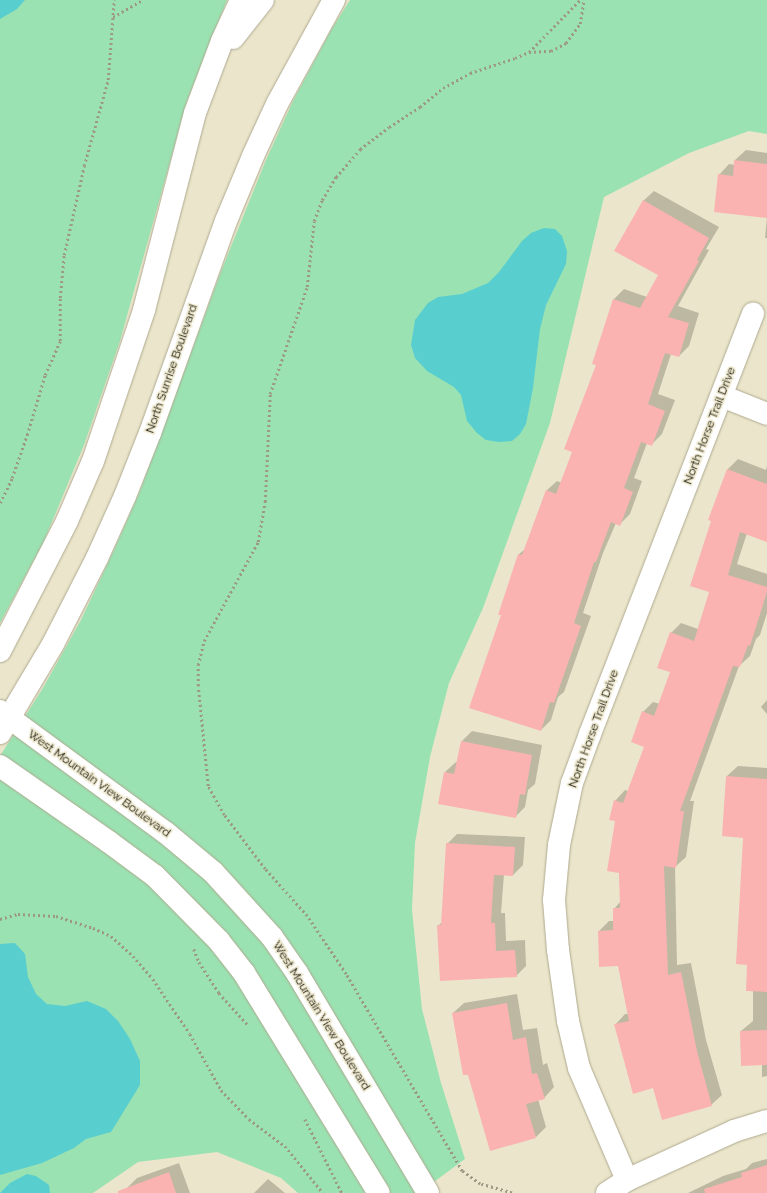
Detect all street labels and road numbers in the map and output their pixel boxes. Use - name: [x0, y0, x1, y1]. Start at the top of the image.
- street label: North Sunrise Boulevard: [143, 303, 201, 435]
- street label: North Horse Trail Drive: [681, 365, 739, 487]
- street label: North Horse Trail Drive: [566, 668, 622, 790]
- street label: West Mountain View Boulevard: [25, 727, 173, 841]
- street label: West Mountain View Boulevard: [269, 939, 373, 1093]

